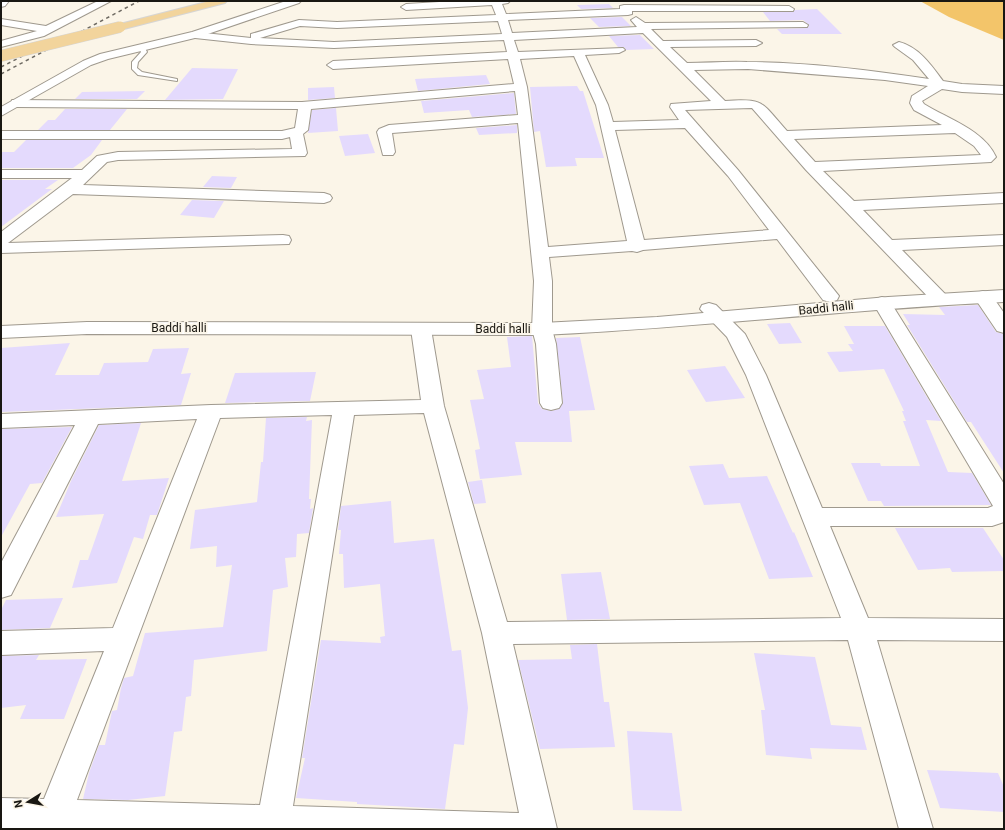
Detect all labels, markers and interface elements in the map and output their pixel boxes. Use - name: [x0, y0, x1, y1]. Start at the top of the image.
- street label: Baddi halli: [798, 298, 854, 318]
- street label: Baddi halli: [151, 321, 207, 335]
- street label: Baddi halli: [475, 322, 531, 336]
- north arrow: [8, 782, 48, 822]
- text: N: [12, 799, 26, 809]

